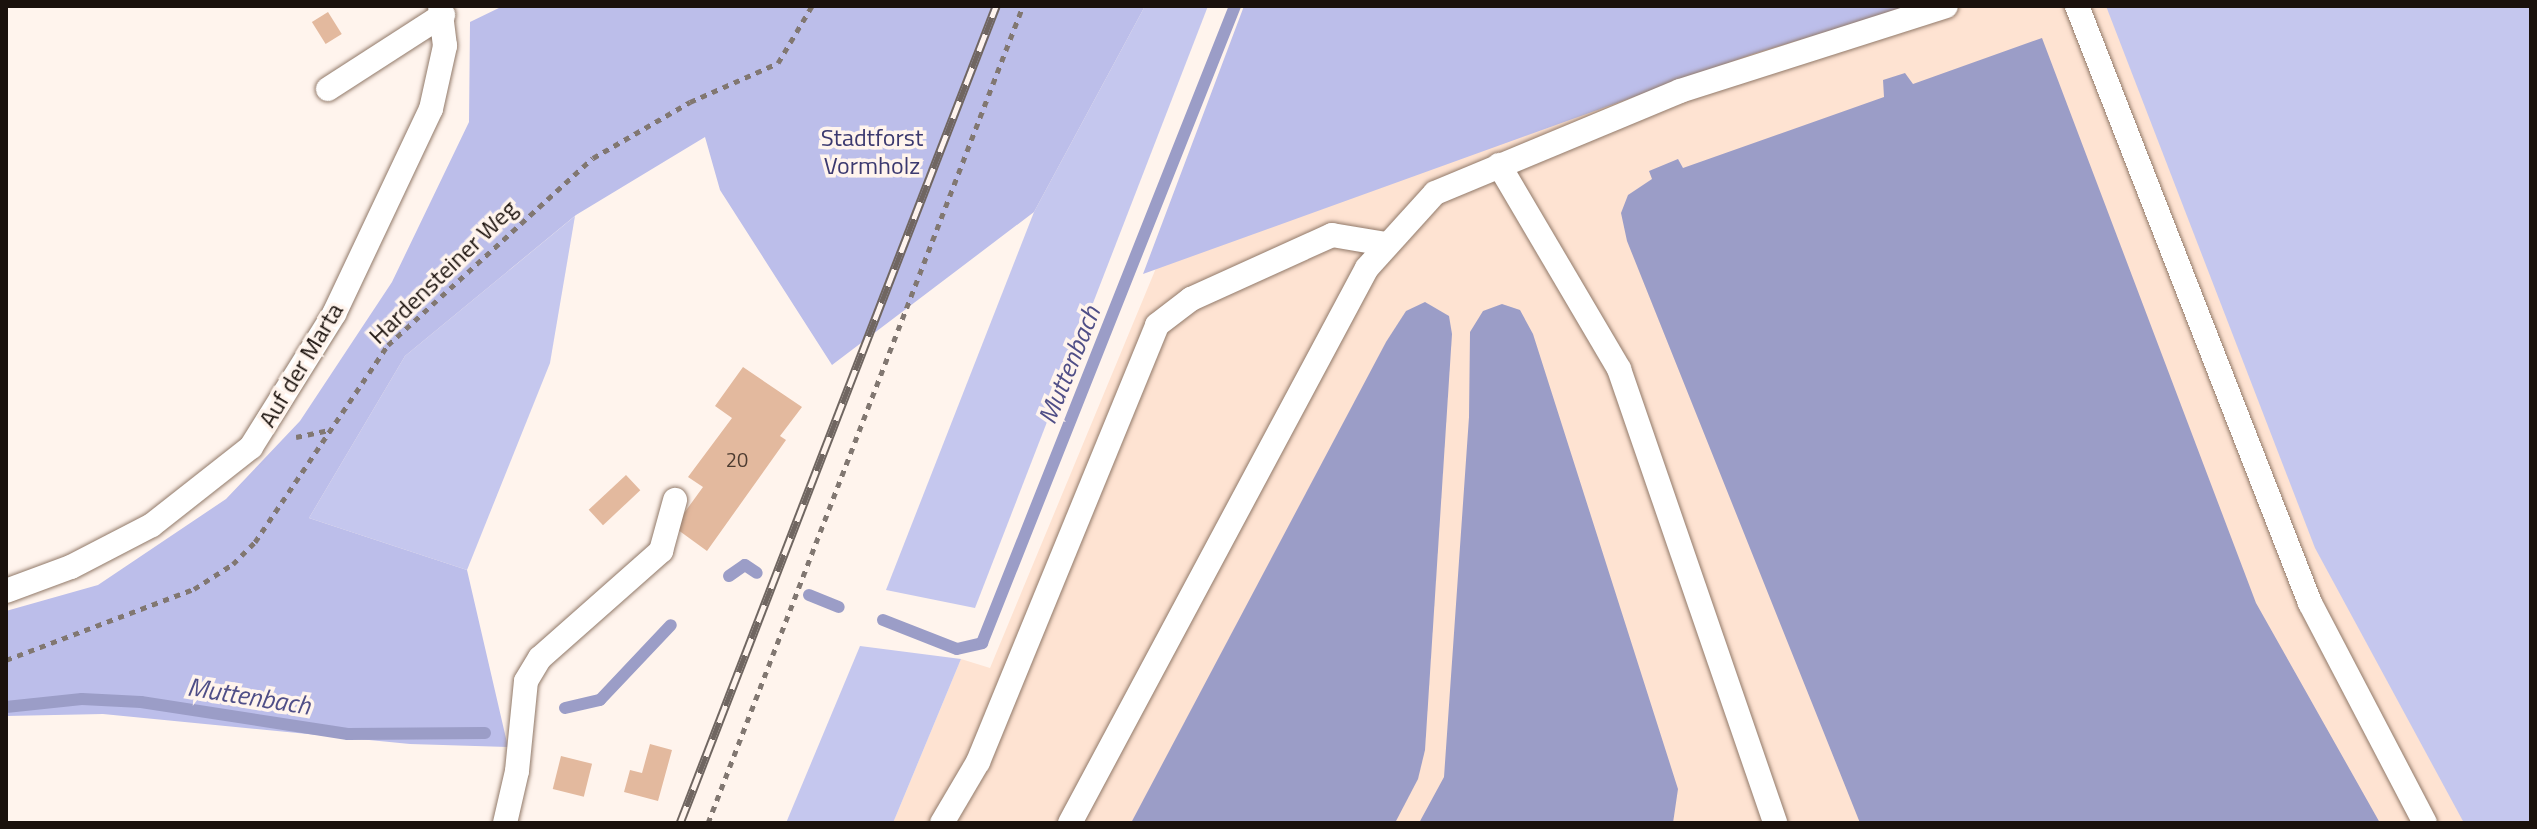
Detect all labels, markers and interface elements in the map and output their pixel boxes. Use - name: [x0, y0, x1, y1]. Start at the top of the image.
- park label: Stadtforst Vormholz: [821, 124, 923, 180]
- street label: Hardensteiner Weg: [363, 194, 523, 350]
- street label: Auf der Marta: [253, 298, 349, 432]
- water label: Muttenbach: [1031, 302, 1107, 428]
- house number: 20: [726, 447, 748, 471]
- water label: Muttenbach: [185, 671, 313, 721]

